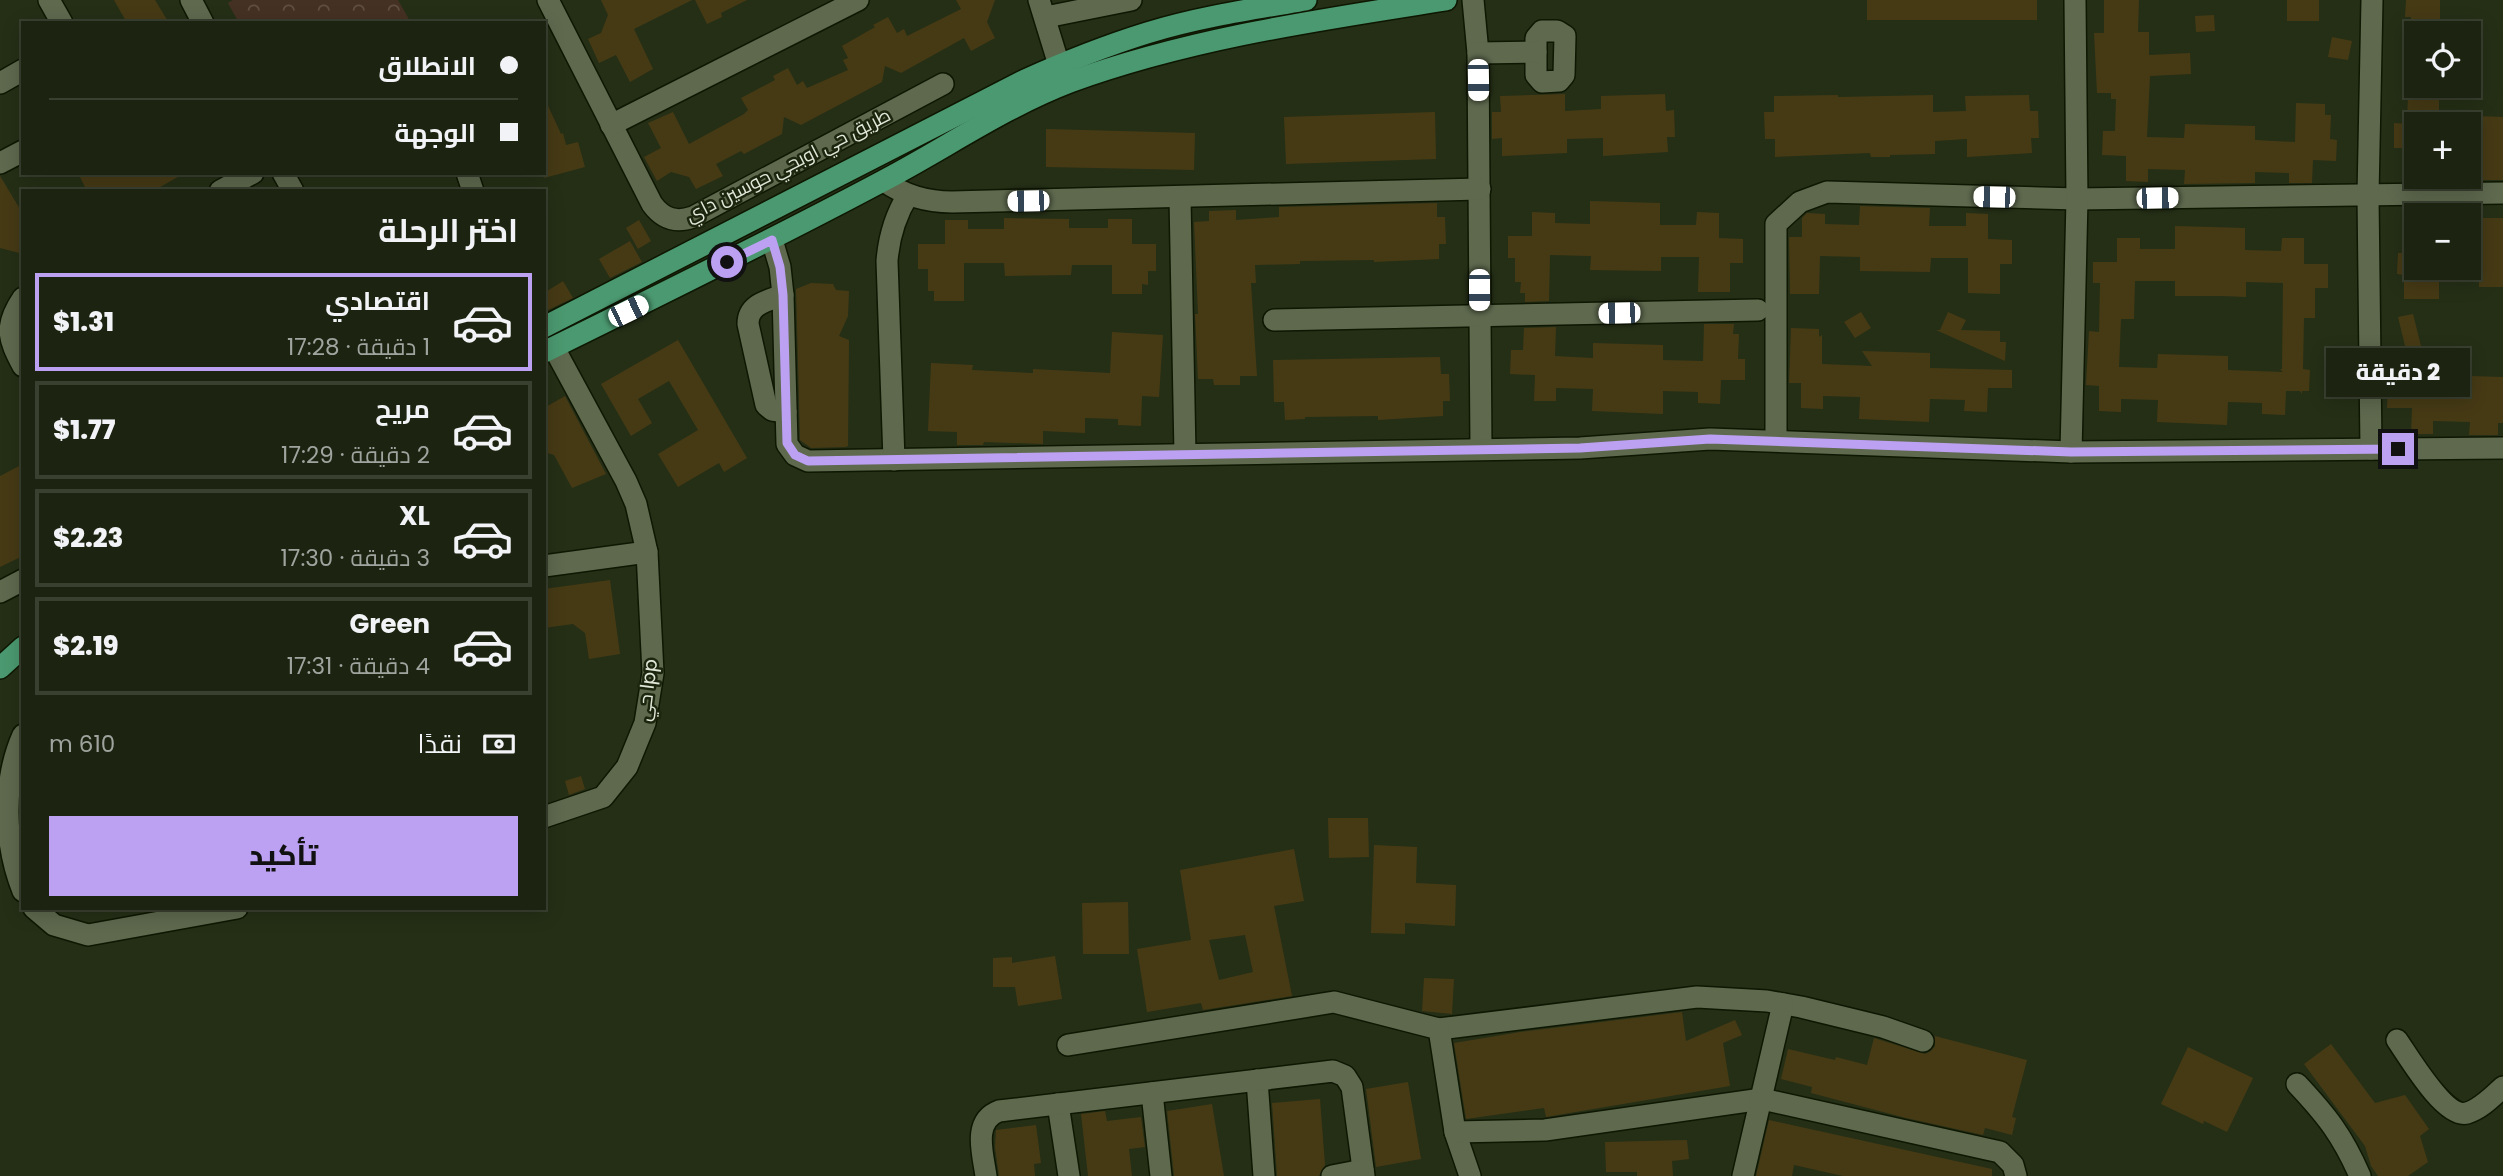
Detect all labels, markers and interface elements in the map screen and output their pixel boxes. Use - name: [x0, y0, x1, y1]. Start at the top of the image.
- map controls: [2404, 21, 2481, 280]
- button: locate: [2404, 21, 2481, 98]
- text: الانطلاق: [378, 48, 476, 84]
- car: [1468, 59, 1489, 101]
- street label: طريق حي اوبجي حوسين داي: [681, 101, 896, 230]
- button: +: [2404, 112, 2481, 189]
- text: الوجهة: [395, 115, 476, 151]
- car: [1973, 186, 2016, 208]
- car: [2136, 187, 2179, 209]
- car: [1007, 190, 1050, 212]
- button: −: [2404, 203, 2481, 280]
- text: اختر الرحلة: [378, 208, 518, 253]
- route start: [711, 246, 743, 278]
- car: [1469, 269, 1490, 311]
- text: اقتصادي: [325, 283, 430, 319]
- icon: car: [451, 291, 514, 354]
- car: [605, 292, 652, 330]
- car: [1598, 302, 1641, 324]
- text: $1.31: [53, 304, 114, 340]
- text: 1 دقيقة · 17:28: [287, 331, 430, 363]
- callout: 2 دقيقة: [2326, 348, 2470, 396]
- text: 2 دقيقة: [2356, 356, 2440, 388]
- text: مريح: [375, 391, 430, 427]
- icon: car: [451, 399, 514, 462]
- text: $1.77: [53, 412, 115, 448]
- route end: [2382, 433, 2414, 465]
- text: 2 دقيقة · 17:29: [281, 439, 430, 471]
- text: XL: [399, 498, 430, 534]
- icon: car: [451, 507, 514, 570]
- text: $2.23: [53, 520, 123, 556]
- text: 3 دقيقة · 17:30: [281, 542, 430, 574]
- text: Green: [350, 606, 430, 642]
- icon: car: [451, 615, 514, 678]
- text: $2.19: [53, 628, 119, 664]
- text: 4 دقيقة · 17:31: [287, 650, 430, 682]
- street label: حي lpp: [630, 657, 665, 723]
- icon: cash: [480, 725, 518, 763]
- text: نقدًا: [418, 726, 462, 762]
- text: 610 m: [49, 728, 115, 760]
- button: تأكيد: [49, 816, 518, 896]

